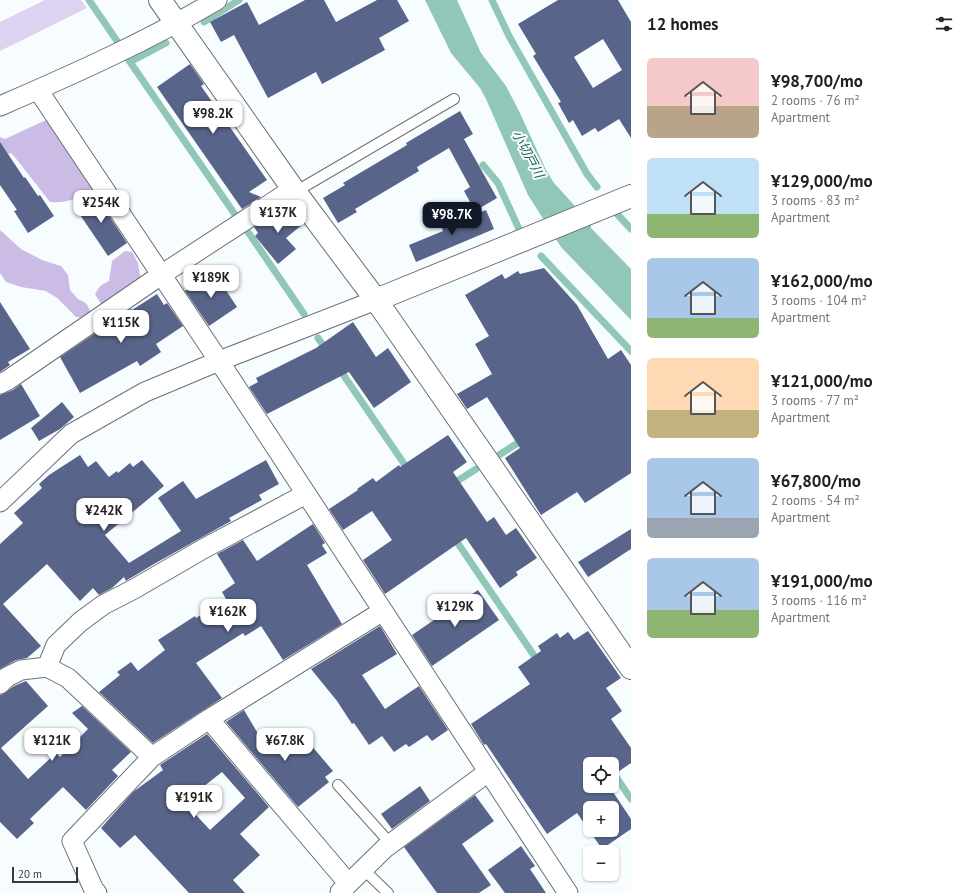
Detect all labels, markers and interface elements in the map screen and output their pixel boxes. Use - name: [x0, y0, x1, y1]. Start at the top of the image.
- text: 12 homes: [647, 13, 718, 35]
- icon: filters: [933, 13, 955, 35]
- text: ¥98,700/mo: [771, 70, 863, 92]
- icon: home: [679, 74, 727, 122]
- text: 2 rooms · 76 m²: [771, 92, 860, 109]
- pin: ¥98.2K: [180, 101, 246, 135]
- text: ¥98.2K: [193, 105, 233, 122]
- text: Apartment: [771, 109, 830, 126]
- water label: 小切戸川: [508, 127, 549, 183]
- text: ¥129,000/mo: [771, 170, 873, 192]
- icon: home: [679, 174, 727, 222]
- pin: ¥254K: [73, 190, 129, 224]
- text: 3 rooms · 83 m²: [771, 192, 860, 209]
- text: ¥254K: [82, 194, 120, 211]
- pin: ¥137K: [250, 200, 306, 234]
- pin: ¥98.7K: [419, 202, 485, 236]
- text: ¥137K: [259, 204, 297, 221]
- text: ¥98.7K: [432, 206, 472, 223]
- text: Apartment: [771, 209, 830, 226]
- pin: ¥189K: [183, 265, 239, 299]
- text: ¥189K: [192, 269, 230, 286]
- text: ¥162,000/mo: [771, 270, 873, 292]
- icon: home: [679, 274, 727, 322]
- text: 3 rooms · 104 m²: [771, 292, 867, 309]
- text: Apartment: [771, 309, 830, 326]
- pin: ¥115K: [93, 310, 149, 344]
- text: ¥115K: [102, 314, 140, 331]
- text: ¥121,000/mo: [771, 370, 873, 392]
- icon: home: [679, 374, 727, 422]
- text: 3 rooms · 77 m²: [771, 392, 859, 409]
- text: Apartment: [771, 409, 830, 426]
- text: ¥67,800/mo: [771, 470, 861, 492]
- icon: home: [679, 474, 727, 522]
- text: 2 rooms · 54 m²: [771, 492, 860, 509]
- pin: ¥242K: [76, 498, 132, 532]
- text: ¥242K: [85, 502, 123, 519]
- text: Apartment: [771, 509, 830, 526]
- text: ¥191,000/mo: [771, 570, 873, 592]
- icon: home: [679, 574, 727, 622]
- text: 3 rooms · 116 m²: [771, 592, 867, 609]
- pin: ¥129K: [427, 594, 483, 628]
- text: ¥129K: [436, 598, 474, 615]
- pin: ¥162K: [200, 599, 256, 633]
- text: ¥162K: [209, 603, 247, 620]
- text: Apartment: [771, 609, 830, 626]
- pin: ¥121K: [24, 728, 80, 762]
- pin: ¥67.8K: [252, 728, 318, 762]
- text: ¥121K: [33, 732, 71, 749]
- text: ¥67.8K: [265, 732, 305, 749]
- map controls: [583, 757, 619, 881]
- button: locate: [583, 757, 619, 793]
- pin: ¥191K: [166, 785, 222, 819]
- text: ¥191K: [175, 789, 213, 806]
- button: +: [583, 801, 619, 837]
- button: −: [583, 845, 619, 881]
- scale bar: [12, 865, 78, 884]
- text: 20 m: [18, 867, 42, 881]

